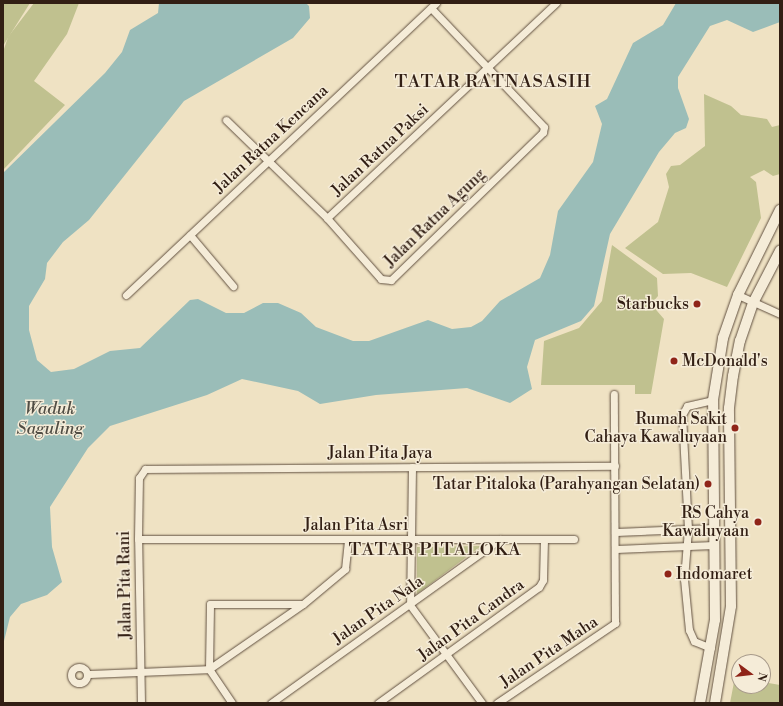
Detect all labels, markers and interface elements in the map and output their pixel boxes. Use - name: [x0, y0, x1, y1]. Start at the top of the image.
- district label: TATAR RATNASASIH: [394, 71, 592, 93]
- street label: Jalan Ratna Kencana: [210, 81, 332, 197]
- street label: Jalan Ratna Paksi: [327, 100, 433, 200]
- street label: Jalan Ratna Agung: [380, 165, 490, 271]
- place label: Starbucks: [617, 294, 689, 314]
- marker: Starbucks: [692, 299, 702, 309]
- place label: McDonald's: [682, 351, 768, 371]
- marker: McDonald's: [669, 356, 679, 366]
- water label: Waduk Saguling: [17, 400, 83, 440]
- place label: Rumah Sakit Cahaya Kawaluyaan: [584, 409, 727, 447]
- marker: Rumah Sakit Cahaya Kawaluyaan: [730, 423, 740, 433]
- street label: Jalan Pita Jaya: [328, 443, 432, 463]
- place label: Tatar Pitaloka (Parahyangan Selatan): [433, 474, 700, 494]
- marker: Tatar Pitaloka (Parahyangan Selatan): [703, 479, 713, 489]
- place label: RS Cahya Kawaluyaan: [662, 503, 749, 541]
- street label: Jalan Pita Asri: [304, 515, 408, 535]
- marker: RS Cahya Kawaluyaan: [752, 516, 764, 528]
- street label: Jalan Pita Rani: [114, 531, 136, 639]
- district label: TATAR PITALOKA: [348, 539, 522, 561]
- place label: Indomaret: [676, 564, 752, 584]
- marker: Indomaret: [663, 569, 673, 579]
- street label: Jalan Pita Nala: [329, 572, 427, 648]
- street label: Jalan Pita Candra: [414, 575, 528, 665]
- street label: Jalan Pita Maha: [496, 612, 602, 692]
- north arrow: [731, 654, 771, 694]
- text: N: [754, 671, 770, 683]

